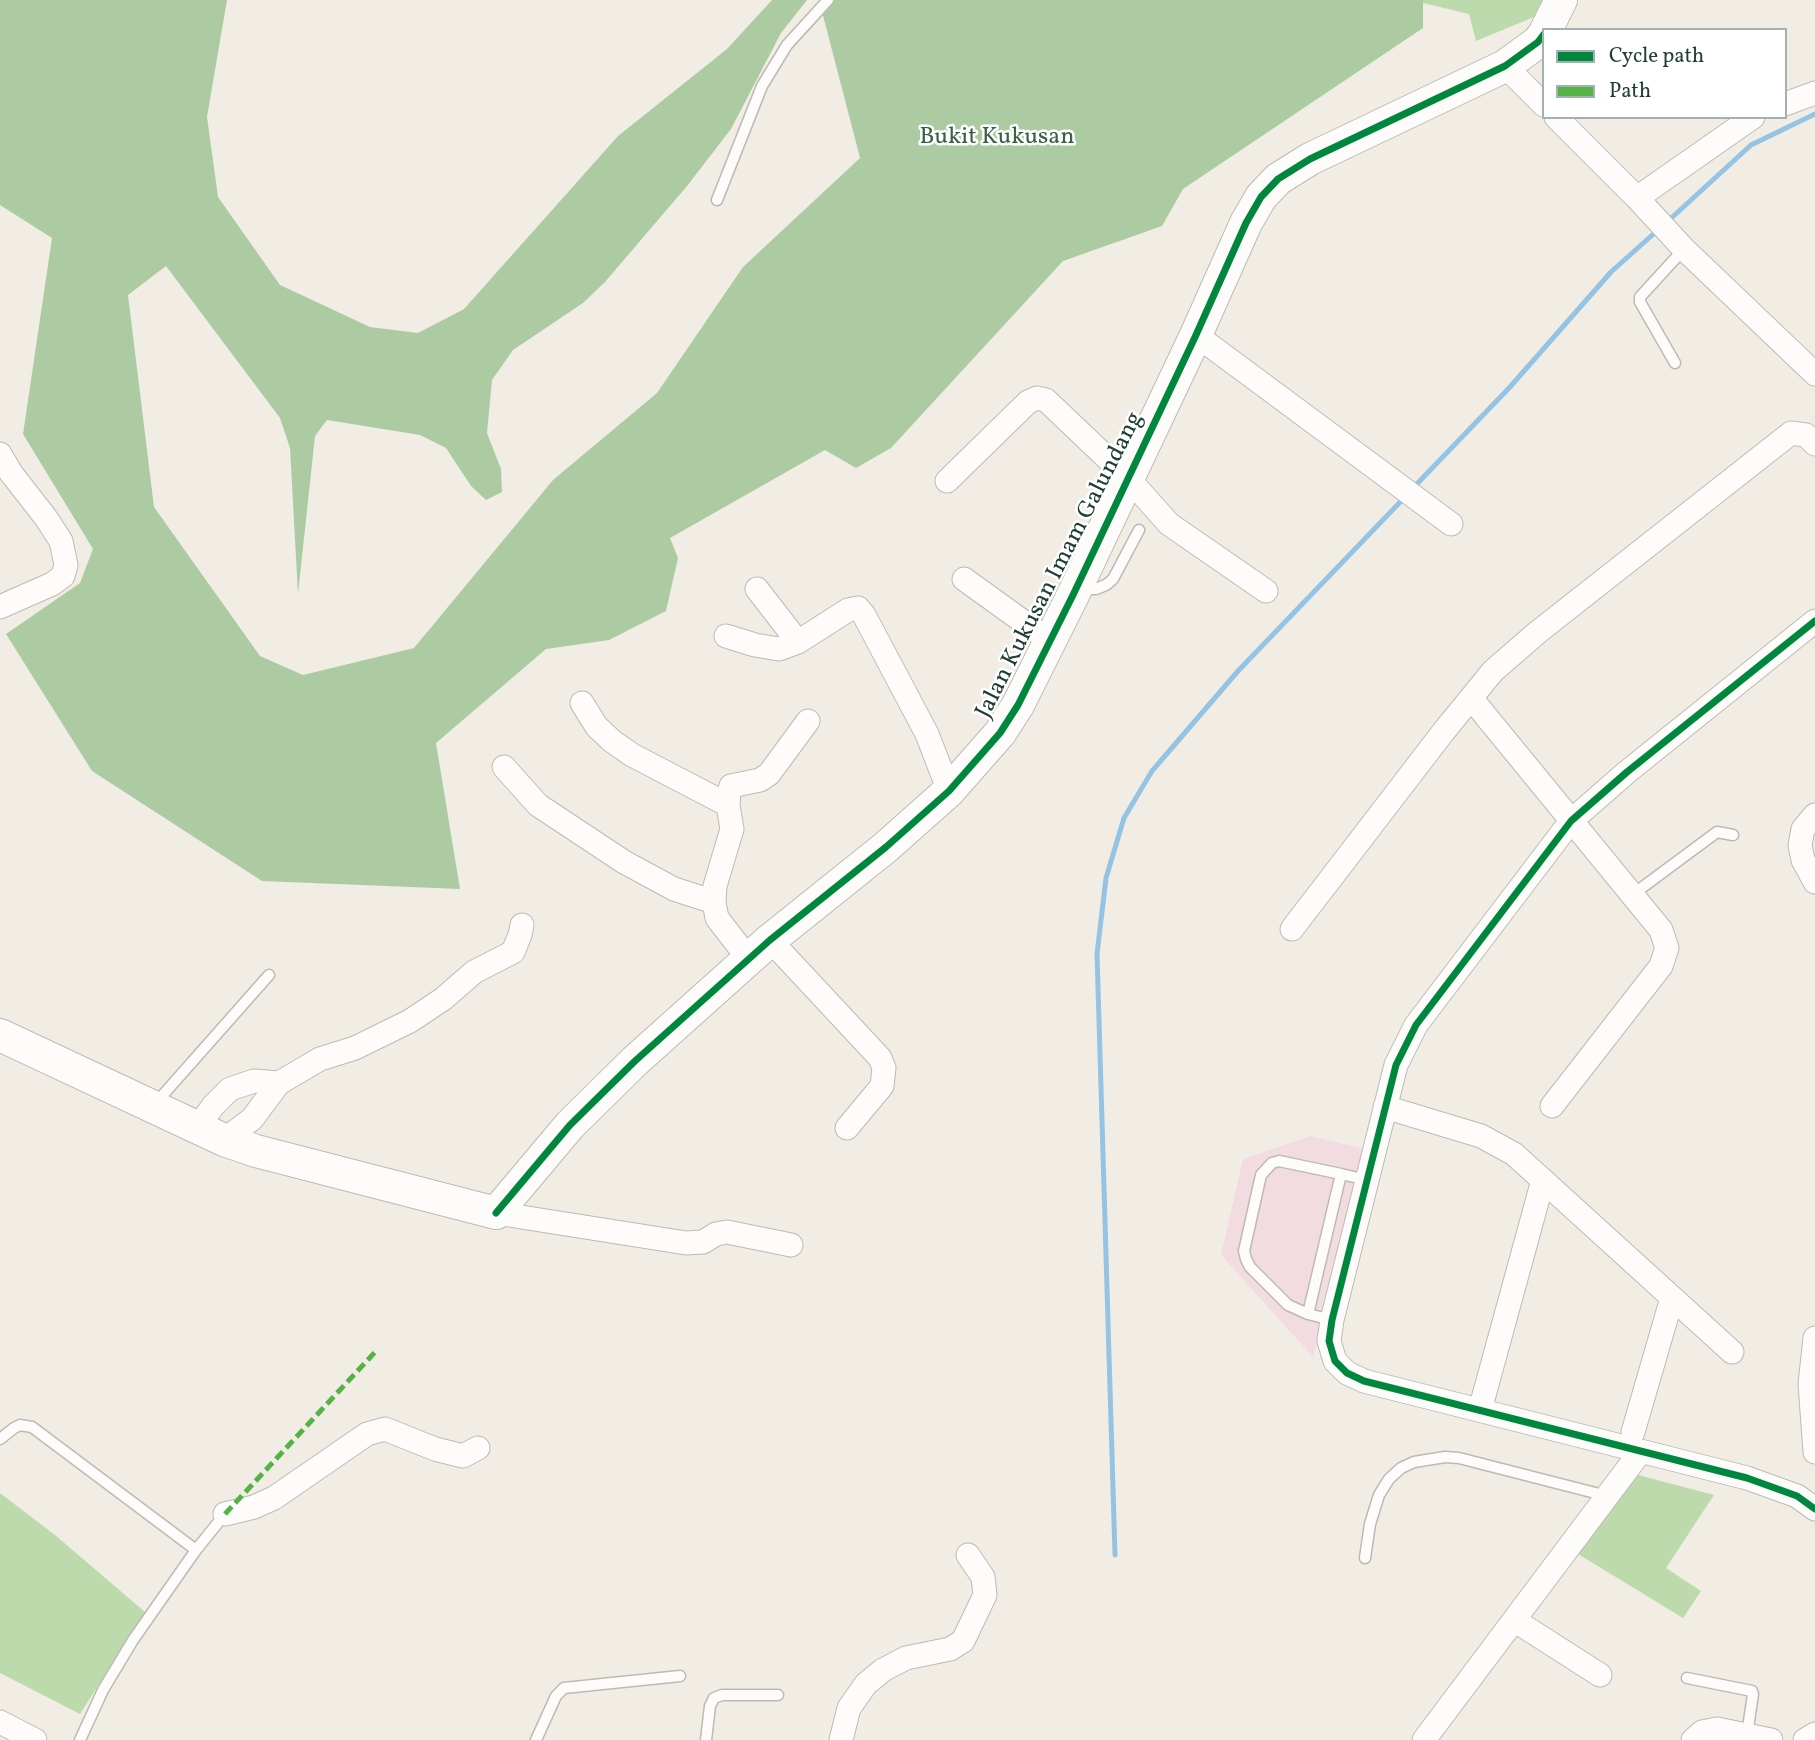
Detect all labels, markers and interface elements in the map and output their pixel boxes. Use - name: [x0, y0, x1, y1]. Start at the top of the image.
- legend: [1542, 28, 1787, 119]
- text: Cycle path: [1609, 42, 1704, 71]
- text: Path: [1609, 77, 1651, 106]
- park label: Bukit Kukusan: [920, 125, 1074, 153]
- street label: Jalan Kukusan Imam Galundang: [971, 408, 1151, 724]

